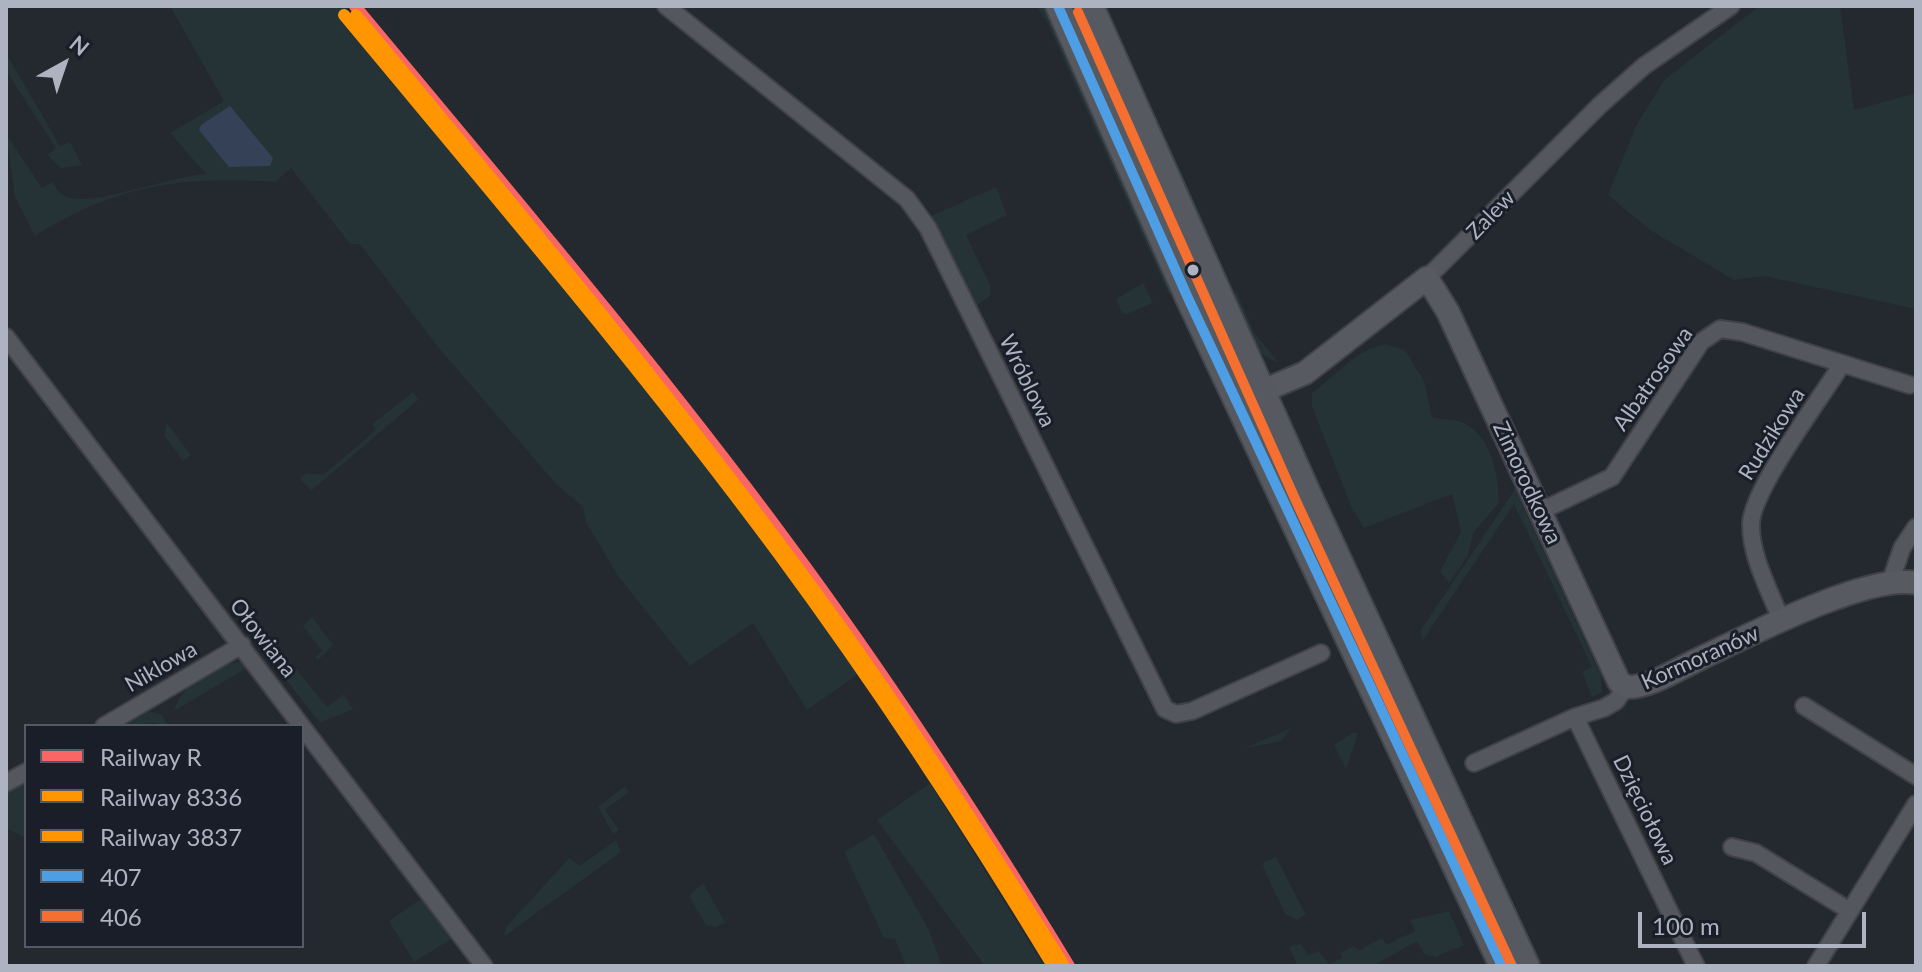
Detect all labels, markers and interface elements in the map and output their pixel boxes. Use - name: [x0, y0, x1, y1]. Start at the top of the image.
- north arrow: [24, 24, 104, 104]
- text: N: [65, 29, 95, 61]
- street label: Zalew: [1461, 185, 1521, 245]
- unlabelled marker: [1185, 262, 1201, 278]
- street label: Albatrosowa: [1607, 322, 1699, 436]
- street label: Wróblowa: [993, 330, 1061, 432]
- street label: Rudzikowa: [1733, 383, 1811, 485]
- street label: Zimorodkowa: [1487, 417, 1567, 549]
- street label: Ołowiana: [224, 593, 302, 683]
- street label: Kormoranów: [1637, 620, 1763, 696]
- street label: Niklowa: [120, 636, 202, 698]
- legend: [24, 724, 304, 948]
- text: Railway R: [100, 742, 202, 771]
- street label: Dzięciołowa: [1607, 751, 1683, 869]
- text: Railway 8336: [100, 782, 242, 811]
- text: Railway 3837: [100, 822, 242, 851]
- text: 407: [100, 862, 142, 891]
- scale bar: [1642, 896, 1870, 946]
- text: 406: [100, 902, 142, 931]
- text: 100 m: [1652, 911, 1720, 940]

